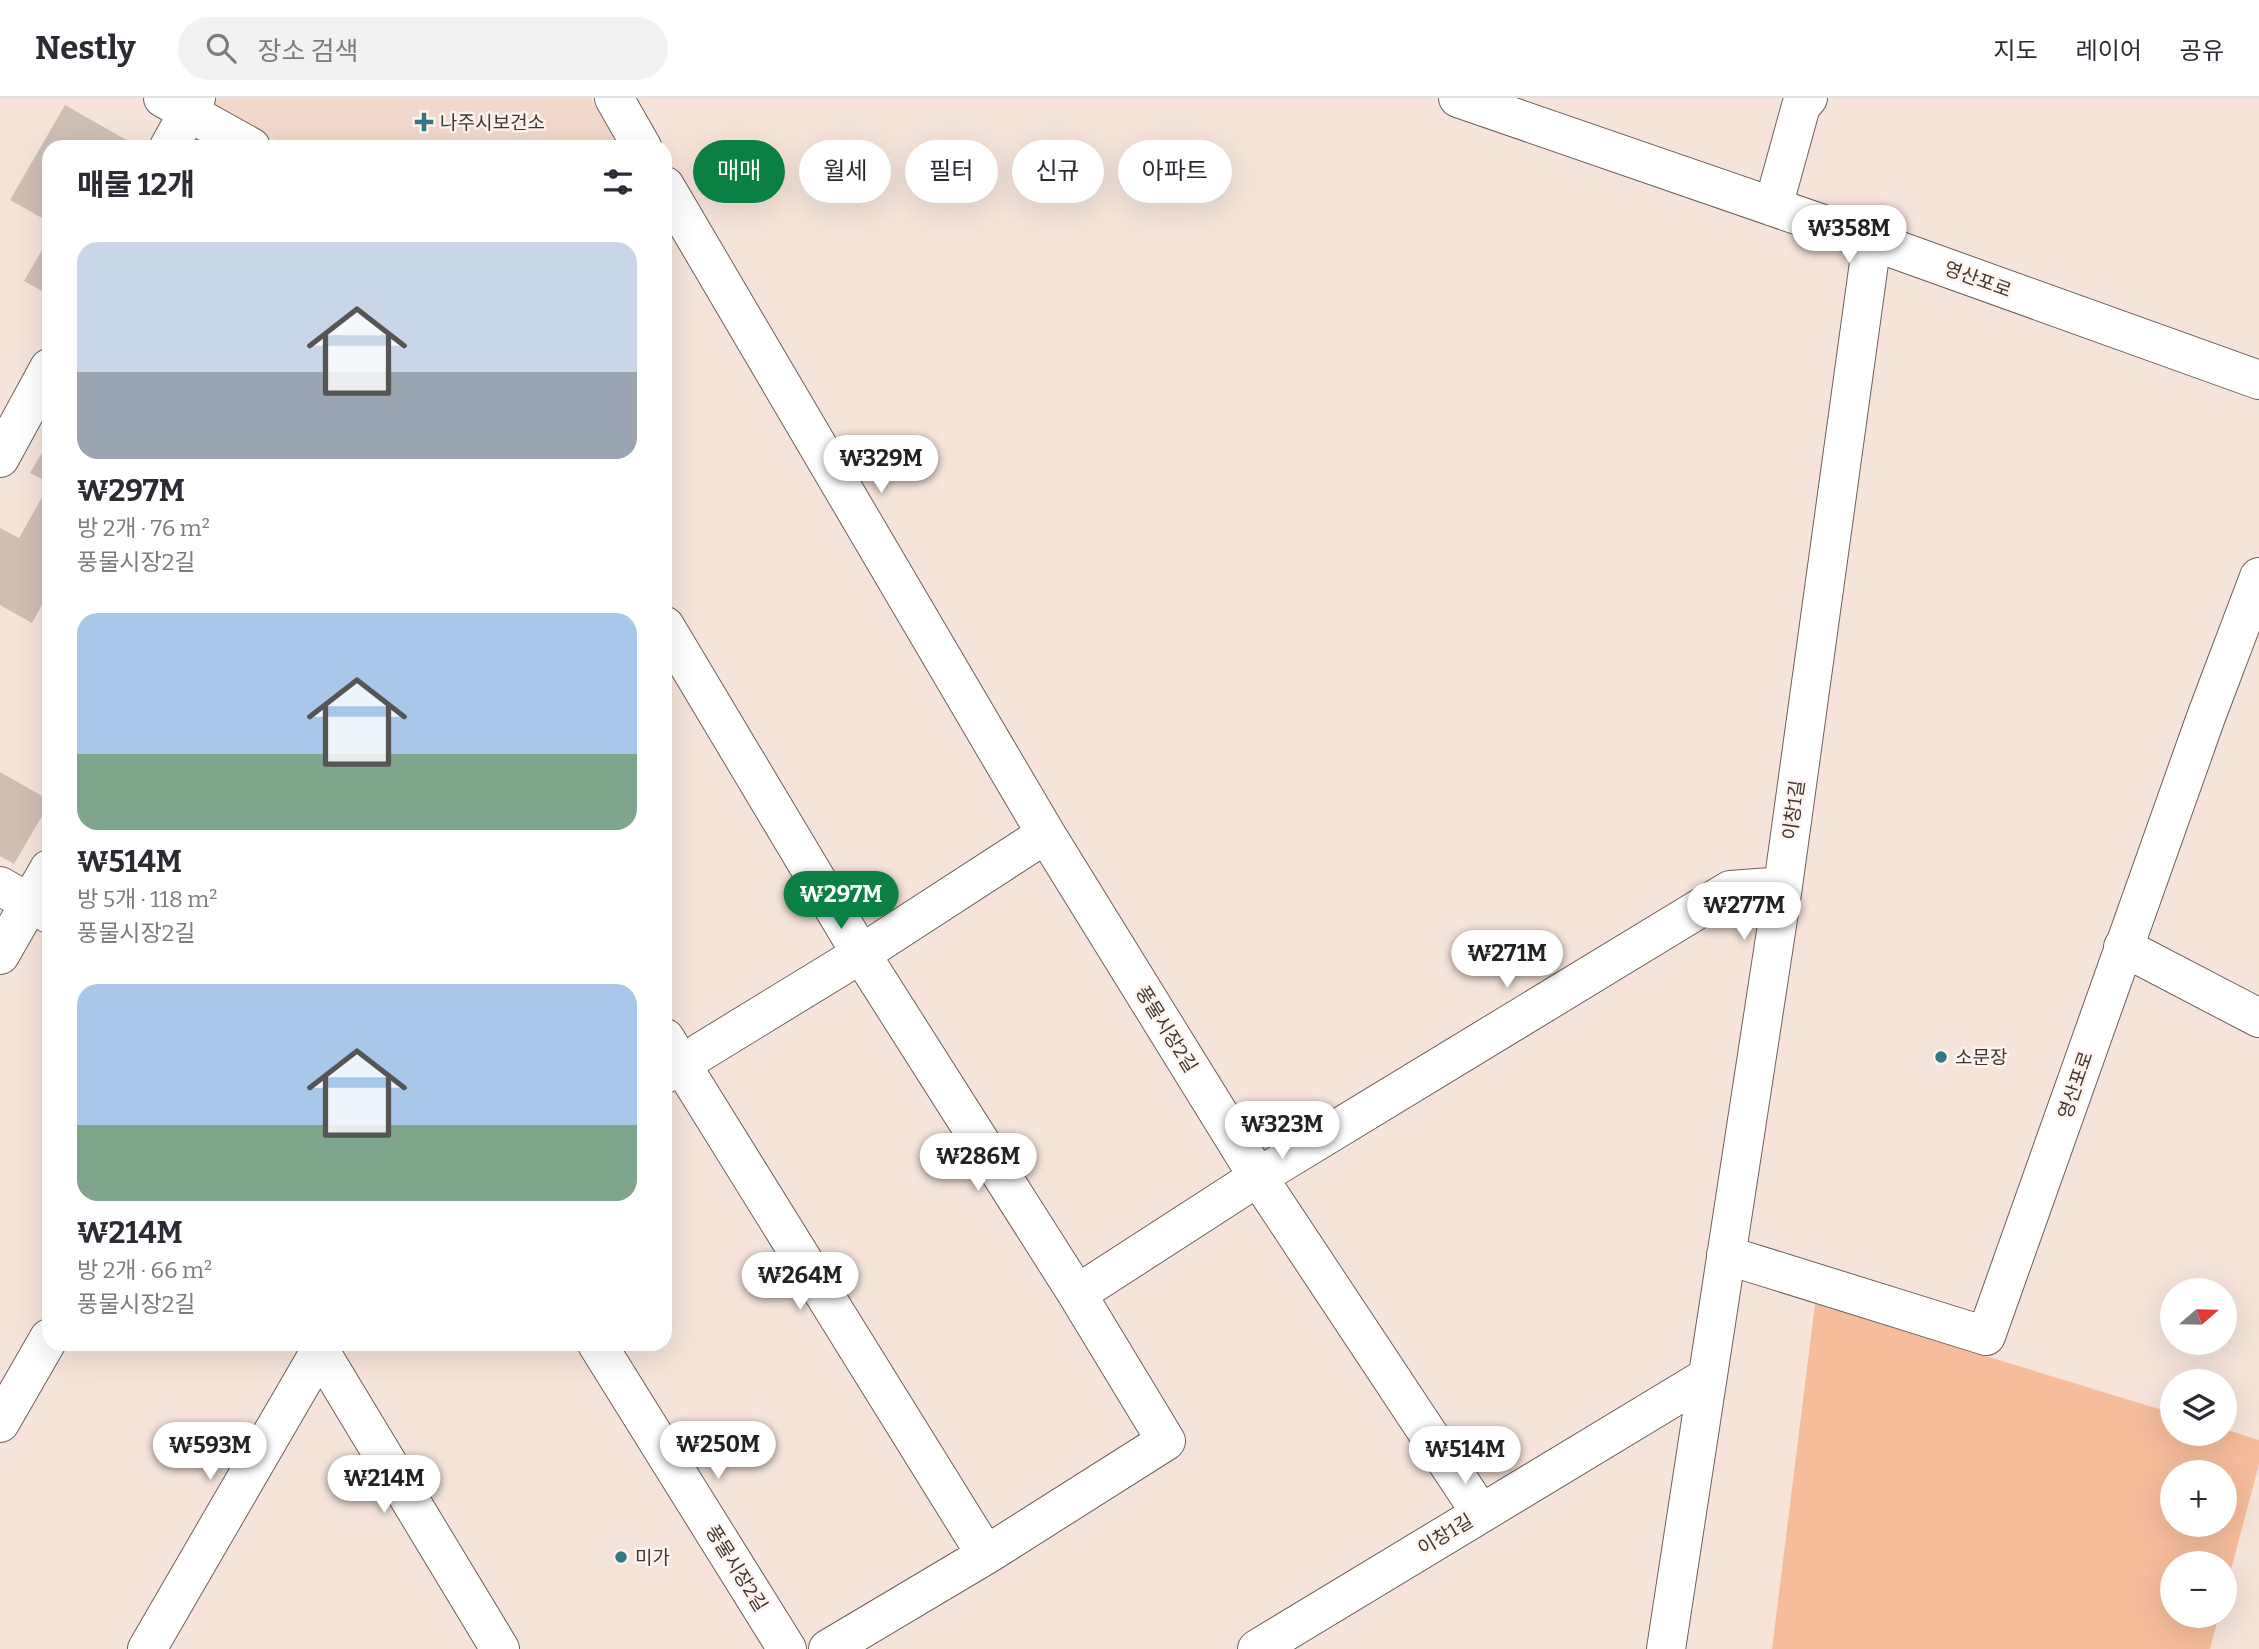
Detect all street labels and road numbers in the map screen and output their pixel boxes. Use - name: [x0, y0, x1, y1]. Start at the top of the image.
- street label: 영산포로: [1941, 257, 2015, 302]
- street label: 이창1길: [1778, 779, 1809, 841]
- street label: 풍물시장2길: [1131, 982, 1202, 1077]
- street label: 영산포로: [2053, 1048, 2098, 1122]
- street label: 이창1길: [1414, 1509, 1477, 1560]
- street label: 풍물시장2길: [701, 1521, 772, 1616]

